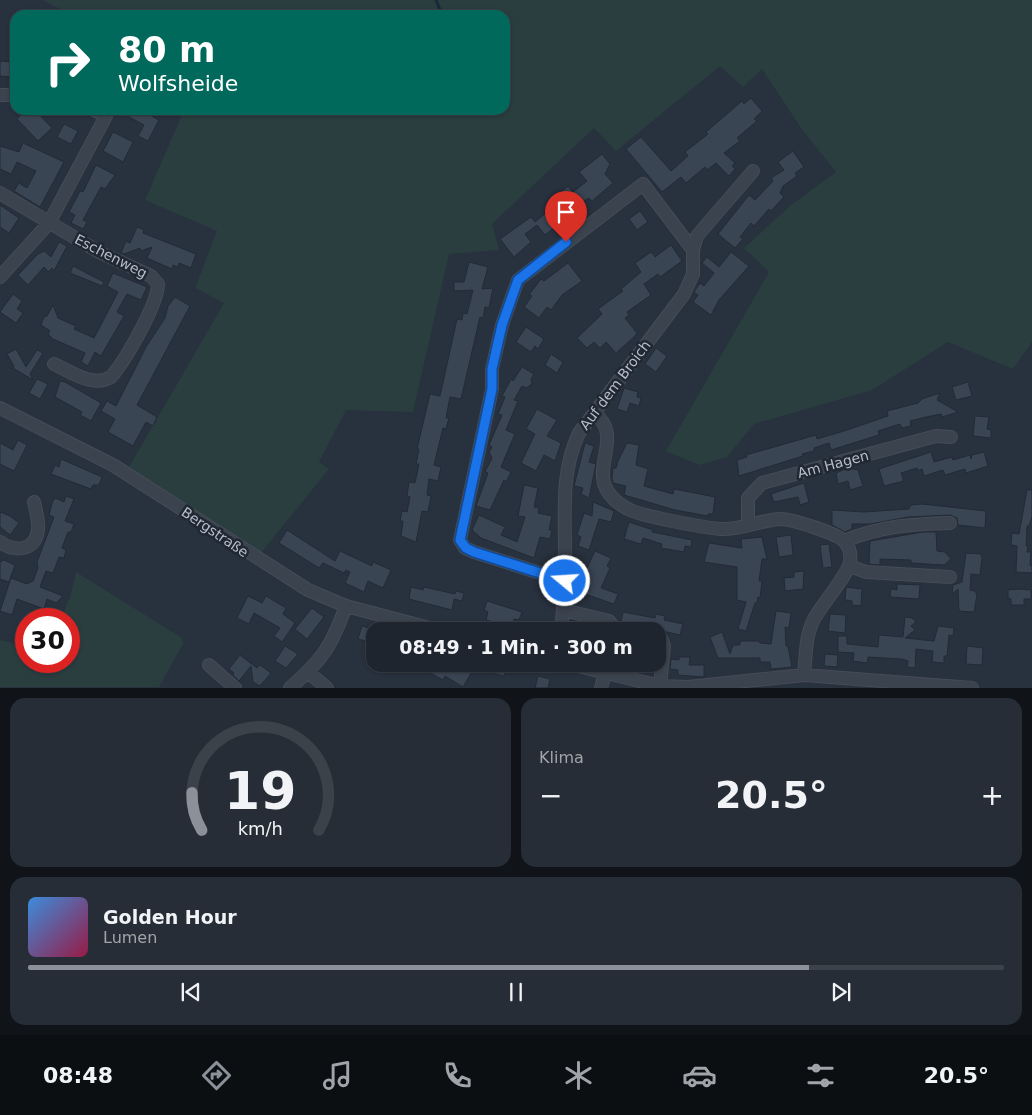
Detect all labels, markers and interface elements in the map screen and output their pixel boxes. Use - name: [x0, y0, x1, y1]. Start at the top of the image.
- icon: right: [35, 30, 100, 95]
- text: 80 m: [118, 30, 215, 70]
- text: Wolfsheide: [118, 71, 238, 96]
- pin: [545, 191, 587, 242]
- icon: arrive: [552, 198, 580, 226]
- street label: Eschenweg: [72, 231, 150, 281]
- street label: Auf dem Broich: [576, 337, 654, 433]
- street label: Am Hagen: [796, 447, 870, 481]
- street label: Bergstraße: [179, 504, 251, 560]
- position arrow: [538, 554, 590, 606]
- speed limit sign: 30: [15, 608, 80, 673]
- text: 08:49 · 1 Min. · 300 m: [399, 636, 633, 658]
- text: Klima: [539, 748, 584, 767]
- text: 19: [224, 761, 297, 821]
- text: 20.5°: [715, 773, 828, 817]
- text: −: [539, 779, 562, 812]
- text: +: [981, 779, 1004, 812]
- text: km/h: [238, 818, 283, 839]
- text: Golden Hour: [103, 906, 237, 928]
- text: Lumen: [103, 928, 157, 947]
- icon: previous: [177, 978, 205, 1006]
- icon: pause: [502, 978, 530, 1006]
- icon: next: [827, 978, 855, 1006]
- icon: directions: [199, 1058, 234, 1093]
- icon: music: [320, 1058, 355, 1093]
- icon: phone: [440, 1058, 475, 1093]
- icon: climate: [561, 1058, 596, 1093]
- icon: car: [682, 1058, 717, 1093]
- icon: filters: [803, 1058, 838, 1093]
- text: 08:48: [43, 1063, 113, 1088]
- text: 20.5°: [924, 1063, 989, 1088]

